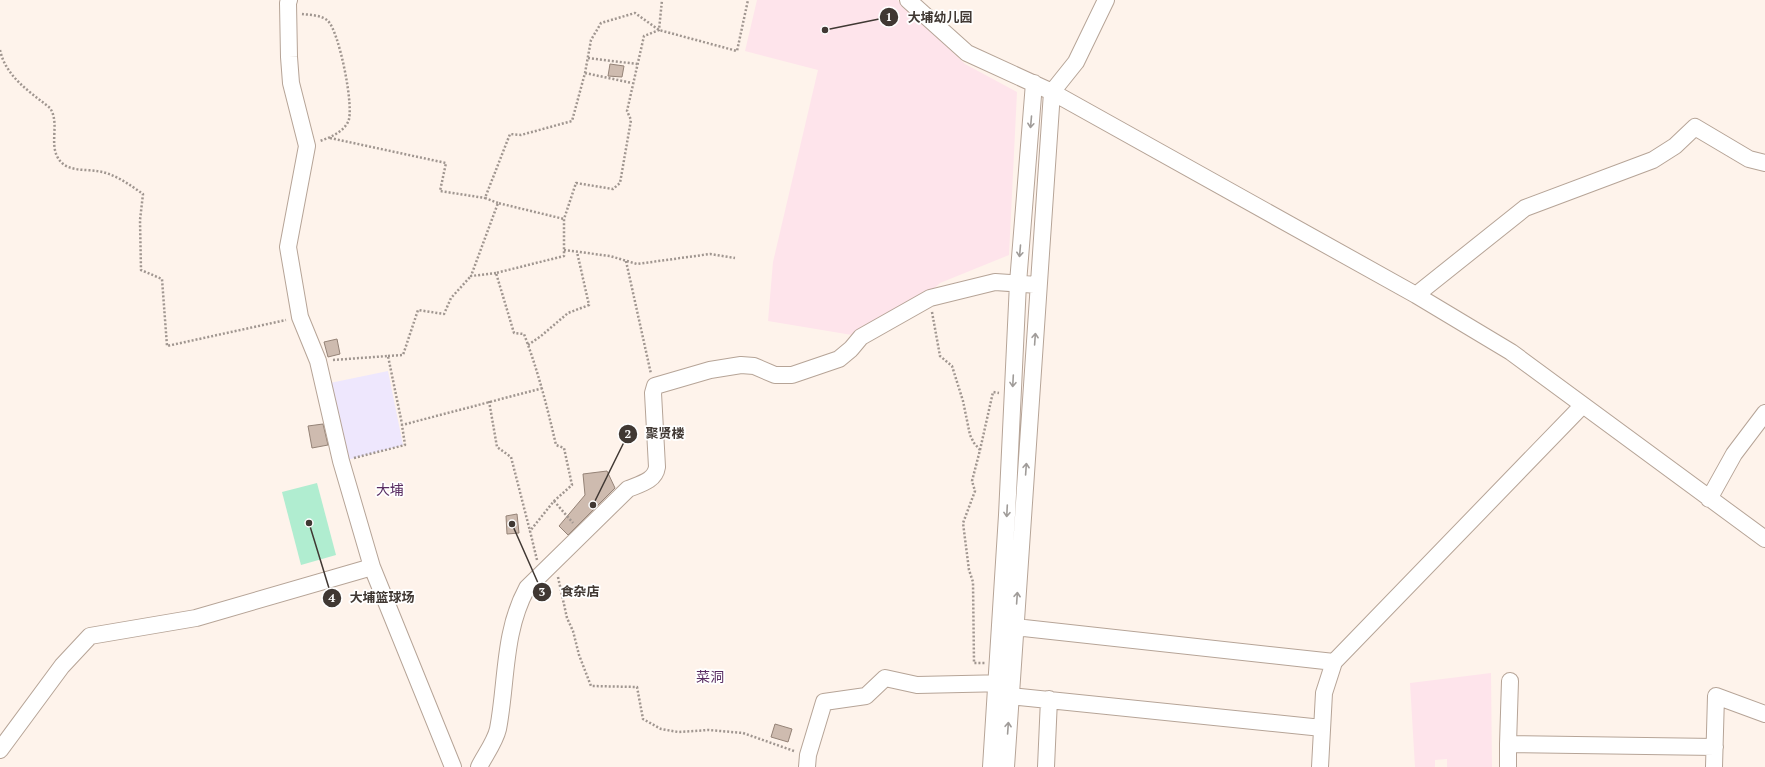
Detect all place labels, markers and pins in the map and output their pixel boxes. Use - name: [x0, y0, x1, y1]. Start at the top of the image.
- callout: 大埔幼儿园: [879, 5, 980, 30]
- callout: 聚贤楼: [618, 421, 693, 446]
- callout: 食杂店: [532, 579, 607, 604]
- callout: 大埔篮球场: [322, 585, 423, 610]

